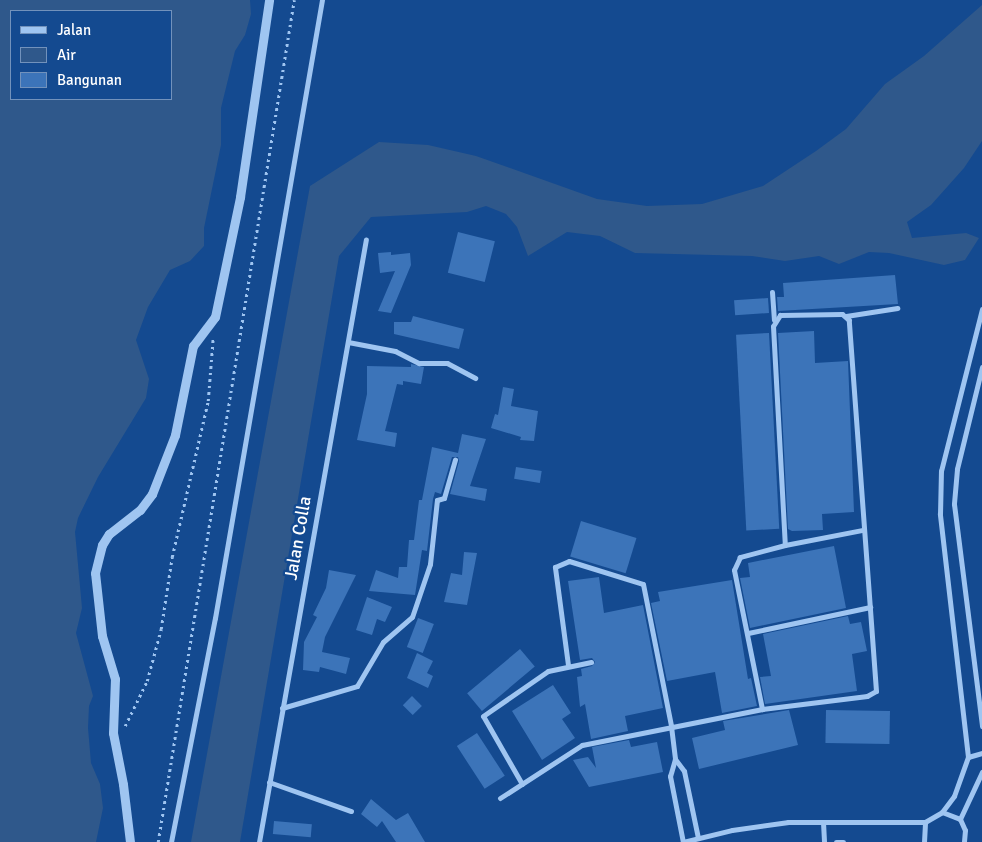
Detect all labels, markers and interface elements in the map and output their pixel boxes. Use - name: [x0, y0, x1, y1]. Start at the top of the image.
- legend: [10, 10, 172, 100]
- text: Jalan: [57, 21, 91, 39]
- text: Air: [57, 46, 76, 64]
- text: Bangunan: [57, 71, 122, 89]
- street label: Jalan Colla: [280, 494, 316, 582]

